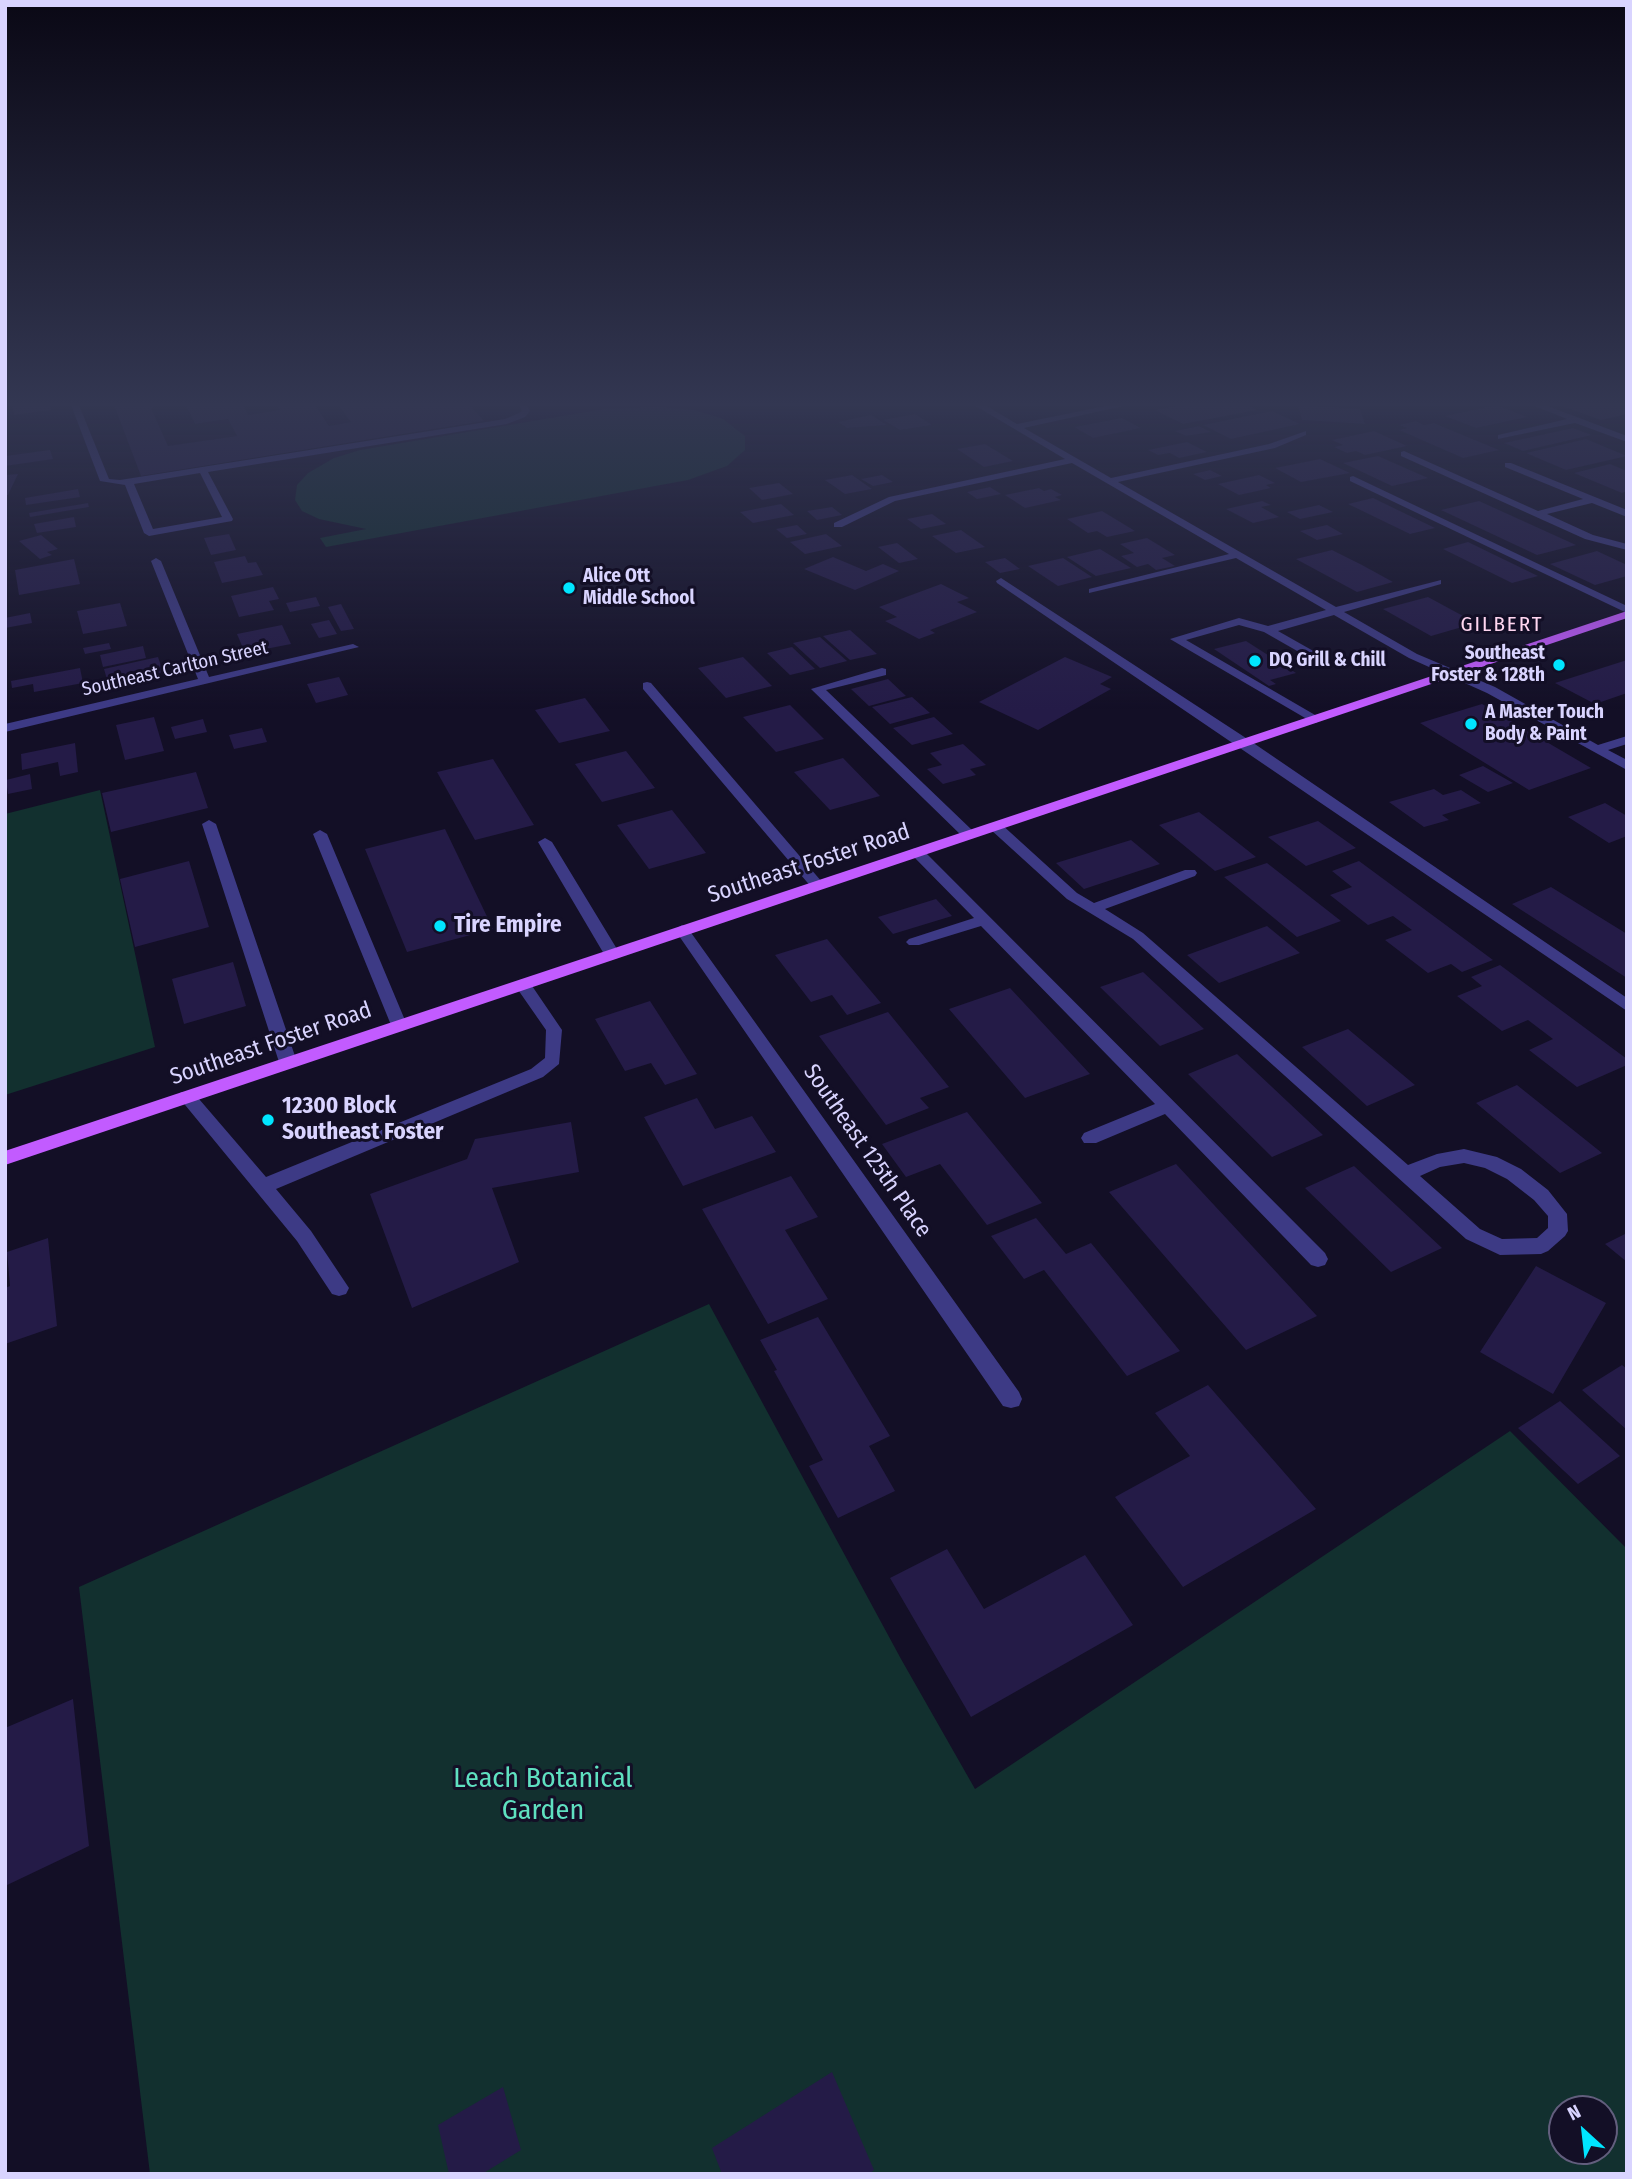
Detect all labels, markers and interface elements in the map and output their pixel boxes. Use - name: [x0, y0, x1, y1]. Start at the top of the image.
- place label: Alice Ott Middle School: [583, 566, 695, 610]
- marker: Alice Ott Middle School: [561, 580, 577, 596]
- district label: GILBERT: [1461, 612, 1543, 638]
- street label: Southeast Carlton Street: [80, 636, 270, 702]
- place label: Southeast Foster & 128th: [1431, 643, 1545, 687]
- place label: DQ Grill & Chill: [1269, 650, 1386, 672]
- marker: DQ Grill & Chill: [1247, 653, 1263, 669]
- marker: Southeast Foster & 128th: [1551, 657, 1567, 673]
- place label: A Master Touch Body & Paint: [1485, 702, 1604, 746]
- marker: A Master Touch Body & Paint: [1463, 716, 1479, 732]
- street label: Southeast Foster Road: [704, 818, 914, 910]
- place label: Tire Empire: [454, 912, 562, 940]
- marker: Tire Empire: [432, 918, 448, 934]
- street label: Southeast Foster Road: [167, 997, 375, 1091]
- street label: Southeast 125th Place: [797, 1059, 937, 1243]
- place label: 12300 Block Southeast Foster: [282, 1093, 444, 1147]
- marker: 12300 Block Southeast Foster: [260, 1112, 276, 1128]
- park label: Leach Botanical Garden: [453, 1762, 633, 1828]
- north arrow: [1548, 2095, 1618, 2165]
- text: N: [1564, 2100, 1584, 2125]

